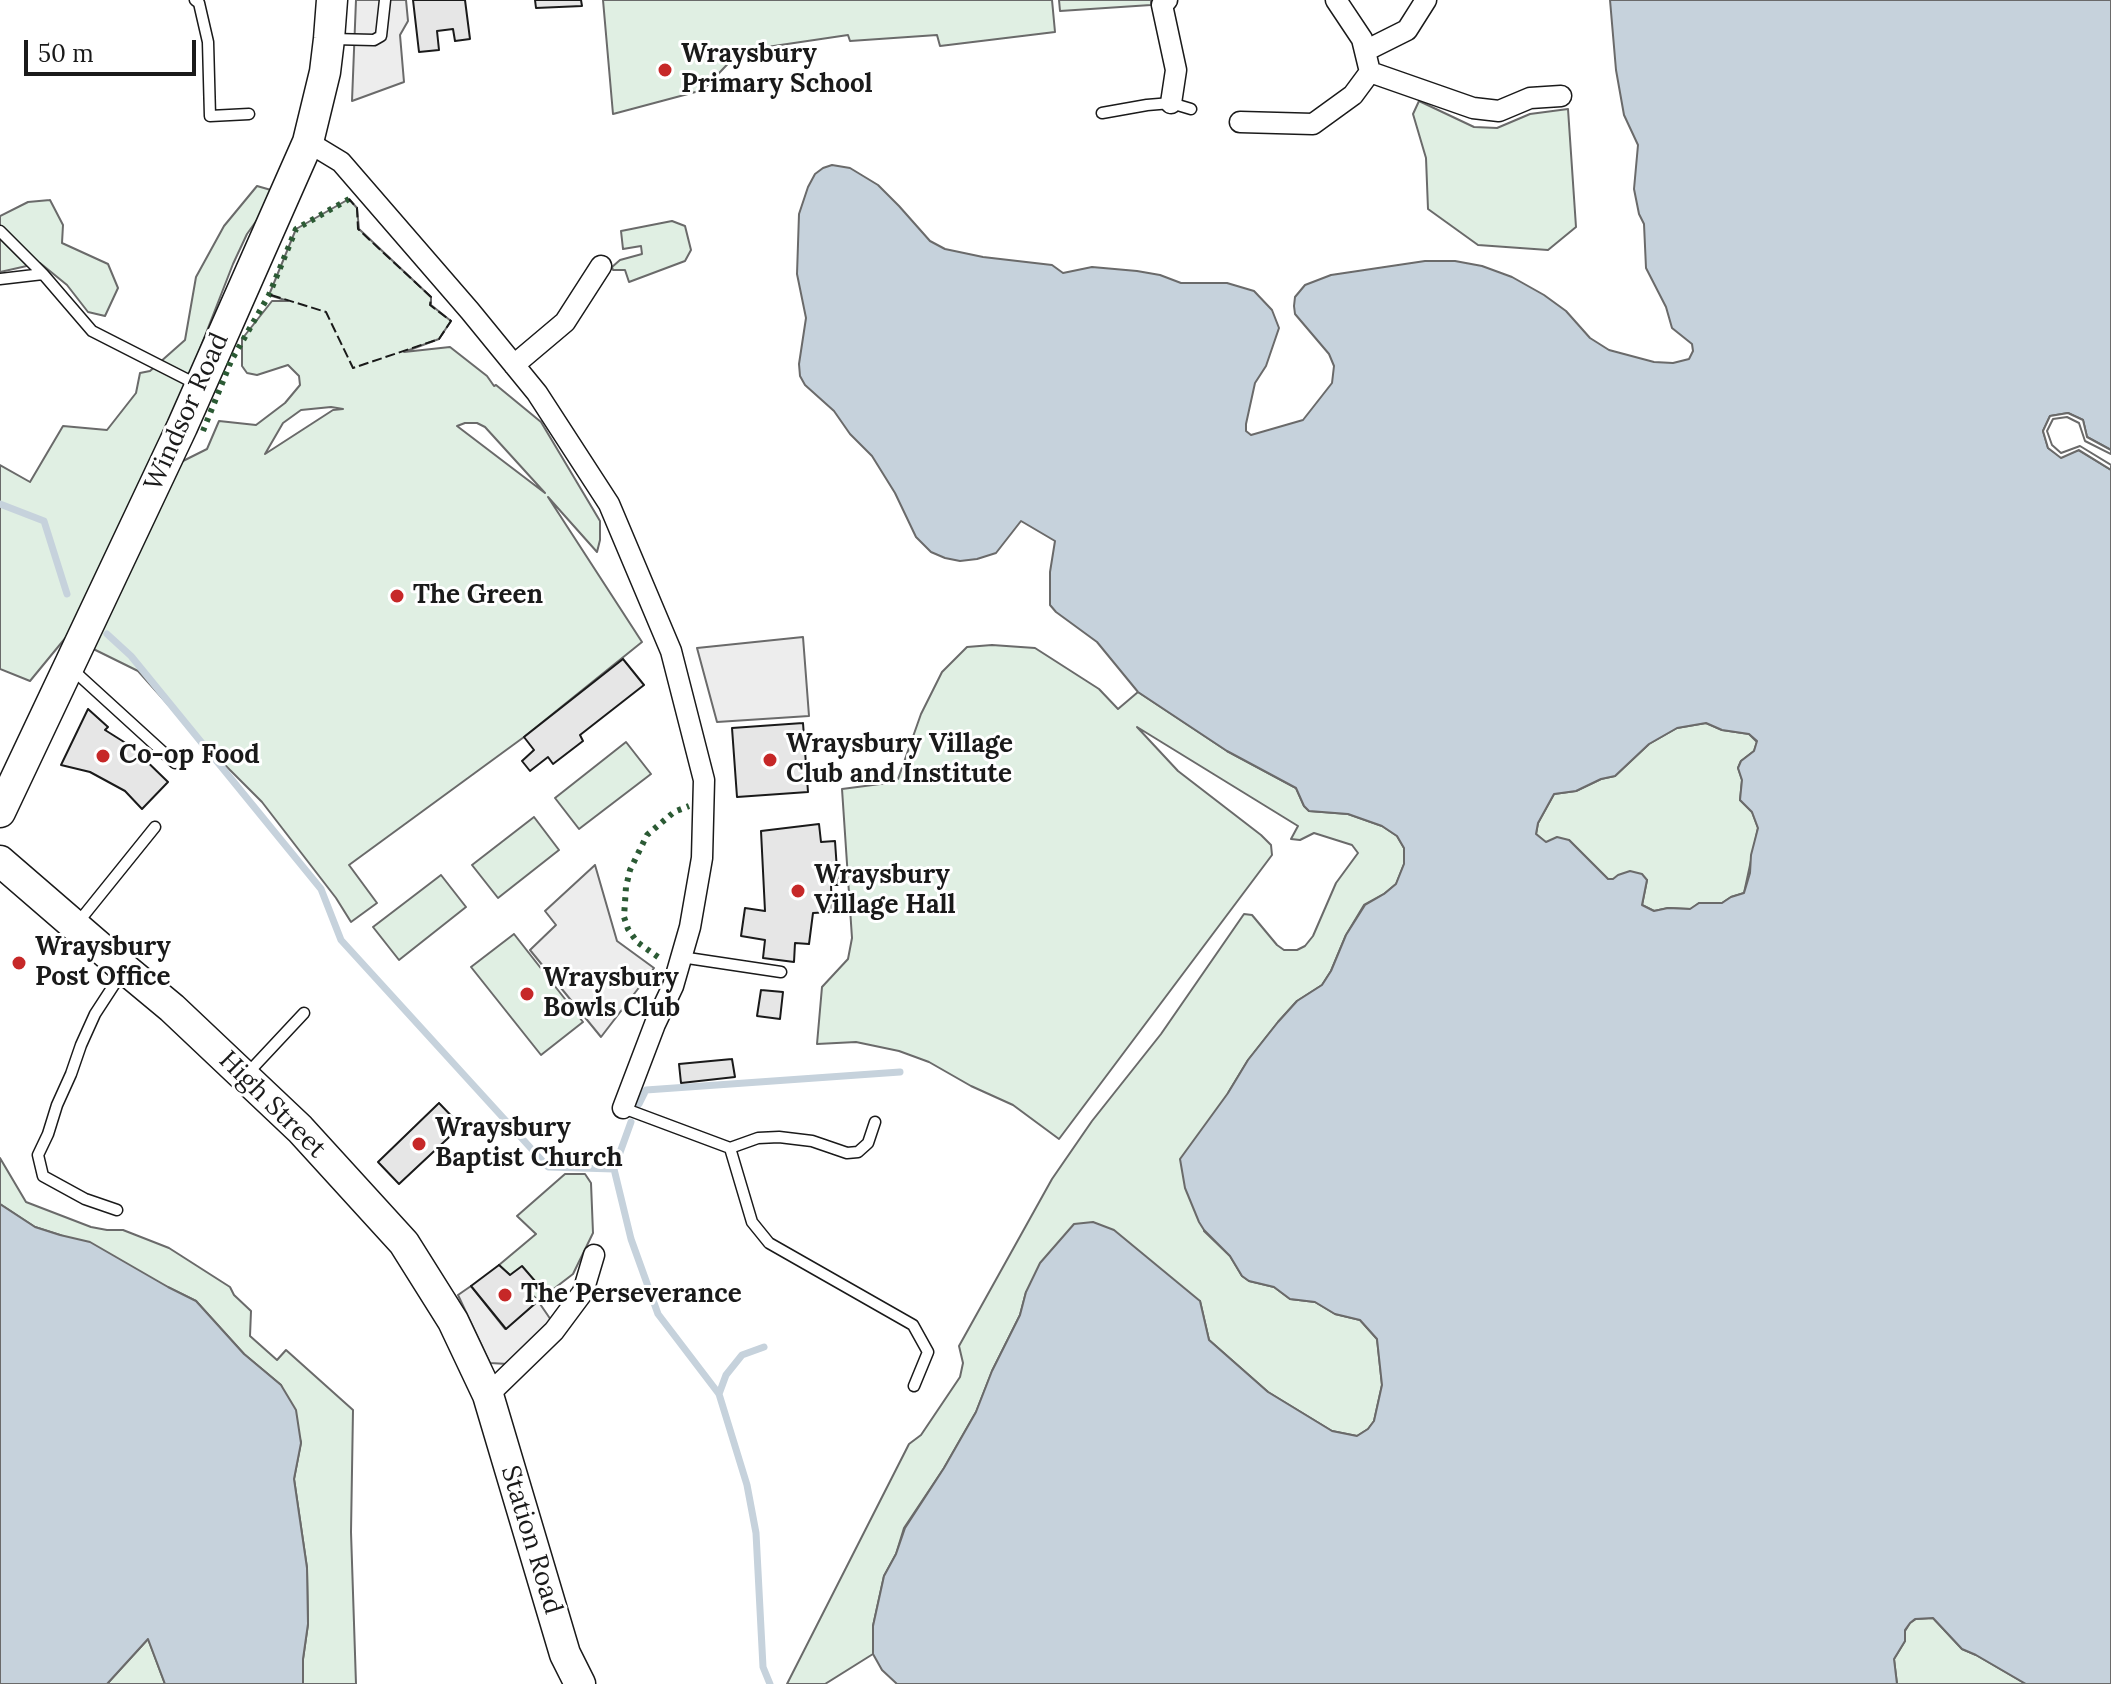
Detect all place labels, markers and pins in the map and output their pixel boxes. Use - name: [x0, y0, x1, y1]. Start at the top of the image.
- place label: Wraysbury Primary School: [681, 39, 873, 100]
- marker: Wraysbury Primary School: [656, 61, 674, 79]
- place label: The Green: [413, 580, 543, 612]
- marker: The Green: [388, 587, 406, 605]
- place label: Wraysbury Village Club and Institute: [786, 729, 1013, 790]
- place label: Co-op Food: [119, 740, 260, 772]
- marker: Co-op Food: [94, 747, 112, 765]
- marker: Wraysbury Village Club and Institute: [761, 751, 779, 769]
- place label: Wraysbury Village Hall: [814, 860, 956, 922]
- marker: Wraysbury Village Hall: [789, 882, 807, 900]
- place label: Wraysbury Post Office: [35, 932, 171, 994]
- marker: Wraysbury Post Office: [10, 954, 28, 972]
- place label: Wraysbury Bowls Club: [543, 963, 680, 1024]
- marker: Wraysbury Bowls Club: [518, 985, 536, 1003]
- place label: Wraysbury Baptist Church: [435, 1113, 623, 1174]
- marker: Wraysbury Baptist Church: [410, 1135, 428, 1153]
- place label: The Perseverance: [521, 1279, 742, 1311]
- marker: The Perseverance: [496, 1286, 514, 1304]

